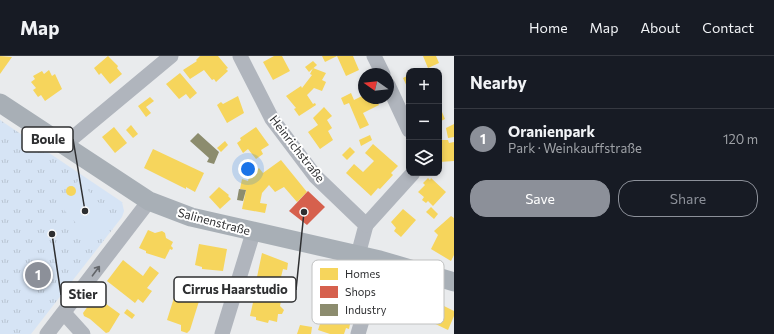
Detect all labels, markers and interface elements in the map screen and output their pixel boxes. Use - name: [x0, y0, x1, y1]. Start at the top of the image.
- text: Map: [20, 16, 59, 39]
- text: Home: [529, 19, 568, 36]
- text: Map: [590, 19, 618, 36]
- text: About: [640, 19, 680, 36]
- text: Contact: [702, 19, 754, 36]
- north arrow: [358, 68, 394, 104]
- map controls: [406, 68, 442, 176]
- button: +: [406, 68, 442, 104]
- text: Nearby: [470, 72, 527, 93]
- button: −: [406, 104, 442, 140]
- street label: Heinrichstraße: [267, 112, 328, 185]
- text: Oranienpark: [508, 122, 595, 140]
- callout: Boule: [22, 127, 73, 152]
- text: Boule: [31, 131, 65, 147]
- text: 1: [480, 131, 486, 147]
- text: 120 m: [723, 131, 758, 147]
- button: layers: [406, 140, 442, 176]
- text: Park · Weinkauffstraße: [508, 140, 642, 156]
- your location: [238, 159, 258, 179]
- button: Save: [470, 180, 610, 217]
- button: Share: [618, 180, 758, 217]
- street label: Salinenstraße: [176, 205, 252, 237]
- pin: 1: [25, 260, 51, 290]
- legend: [312, 260, 444, 324]
- one-way arrow: [92, 266, 100, 277]
- text: Homes: [345, 267, 380, 280]
- callout: Cirrus Haarstudio: [174, 277, 296, 302]
- text: Cirrus Haarstudio: [182, 281, 288, 297]
- callout: Stier: [61, 282, 106, 307]
- text: Shops: [345, 285, 376, 298]
- text: Stier: [69, 286, 98, 302]
- text: Industry: [345, 303, 387, 316]

